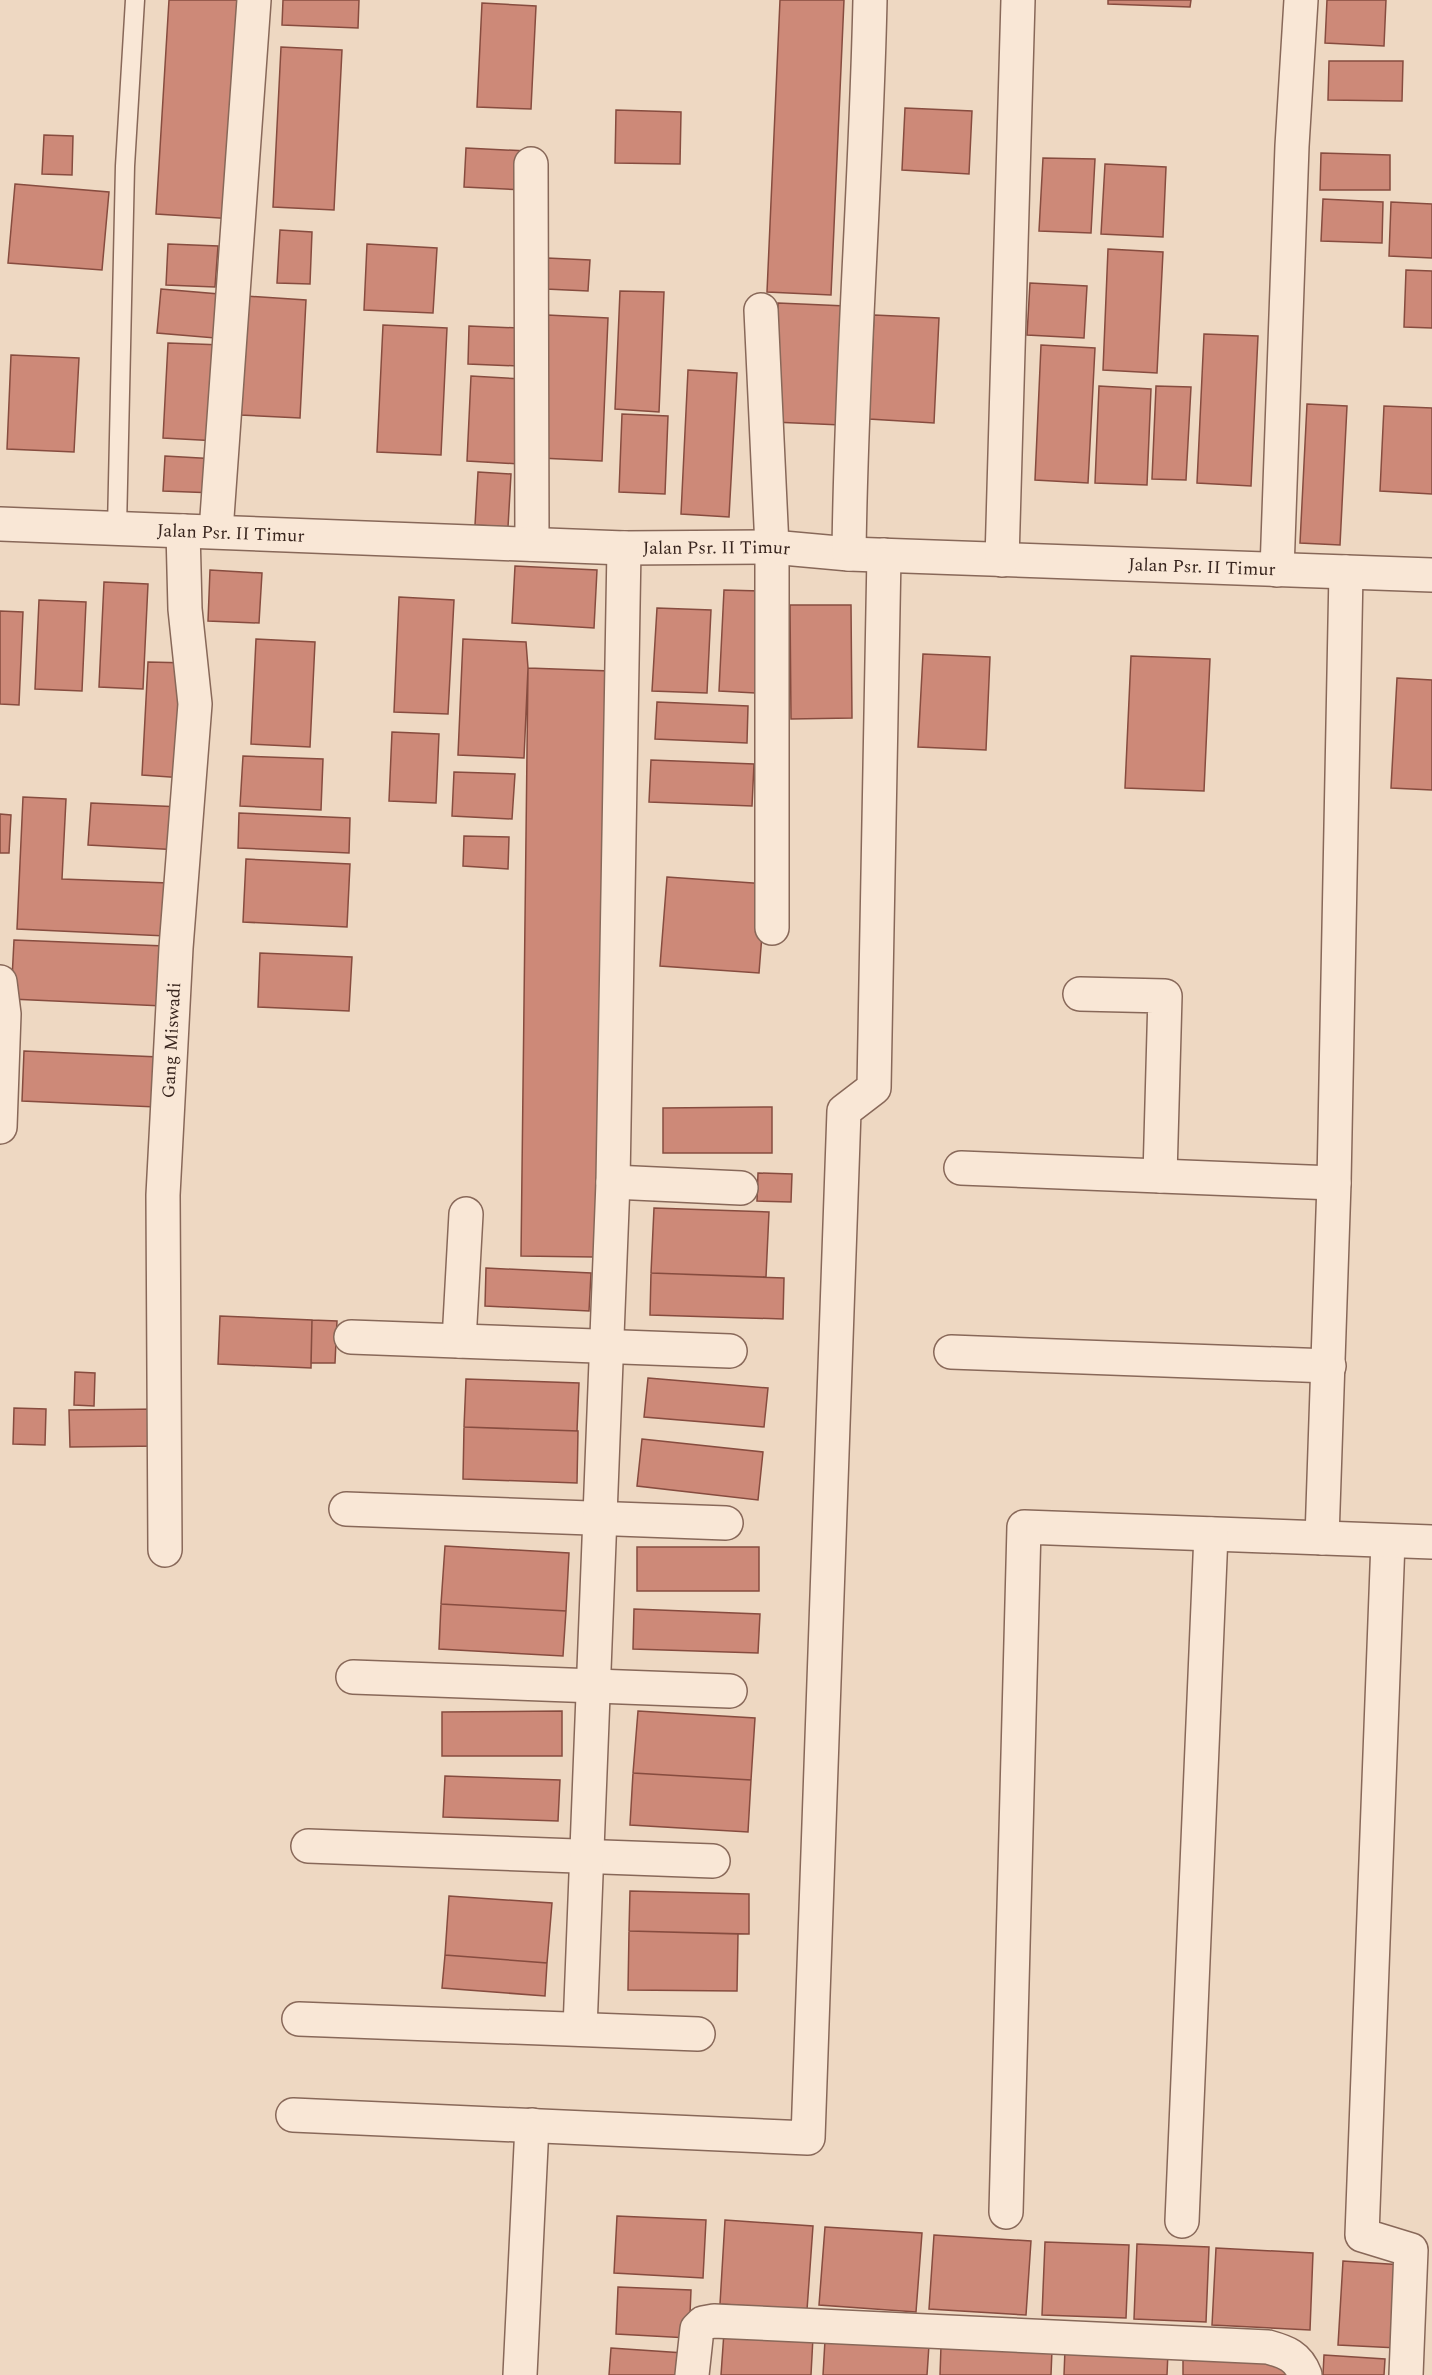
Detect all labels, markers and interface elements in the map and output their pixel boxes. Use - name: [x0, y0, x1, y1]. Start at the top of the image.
- street label: Jalan Psr. II Timur: [157, 517, 305, 549]
- street label: Jalan Psr. II Timur: [643, 533, 791, 562]
- street label: Jalan Psr. II Timur: [1128, 551, 1276, 583]
- street label: Gang Miswadi: [155, 982, 188, 1099]

